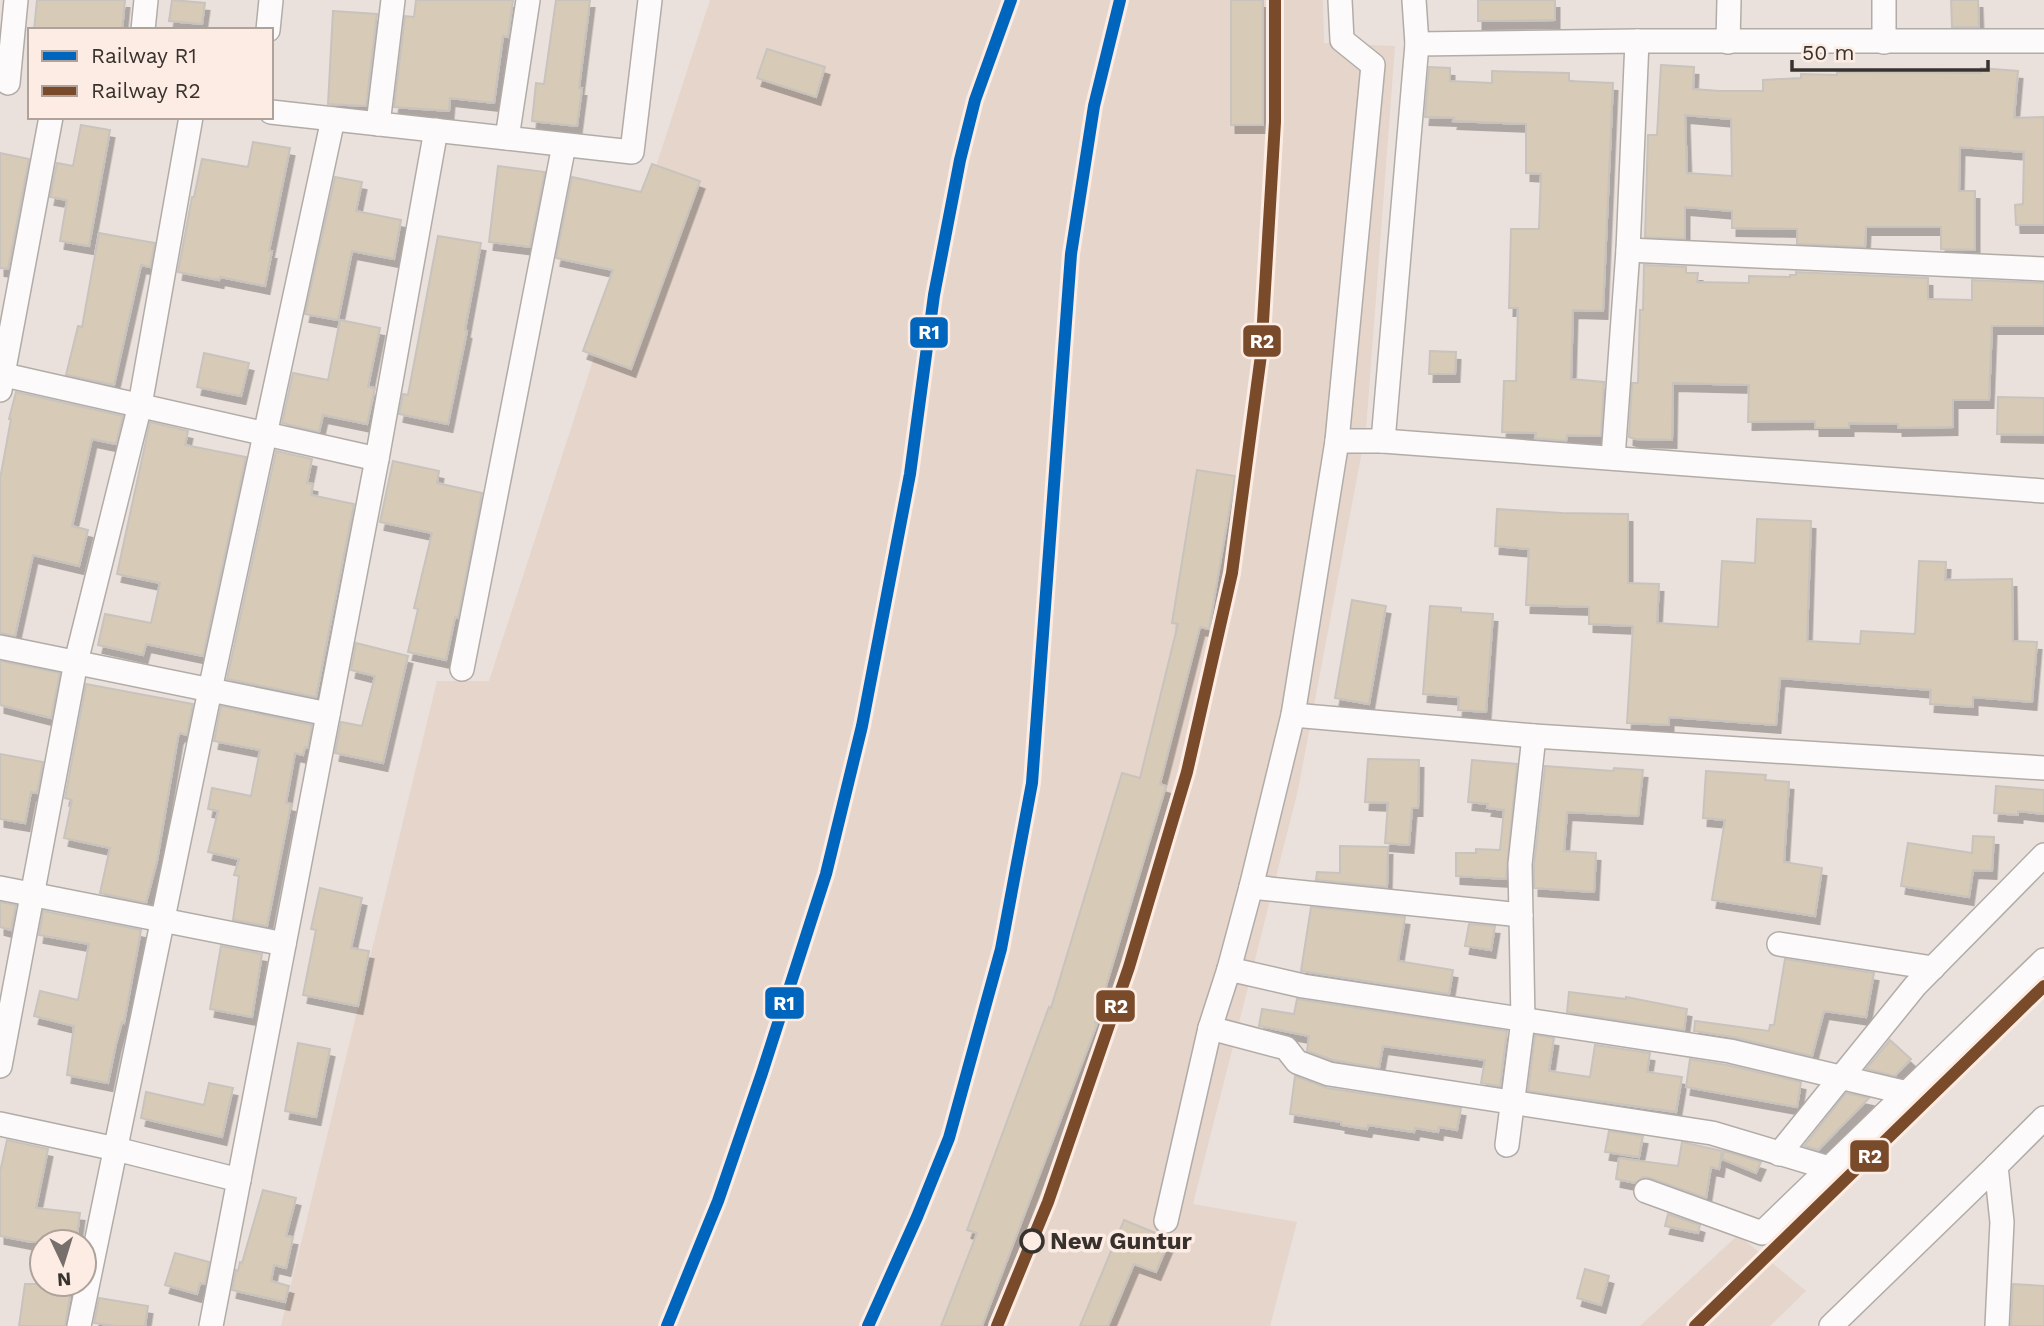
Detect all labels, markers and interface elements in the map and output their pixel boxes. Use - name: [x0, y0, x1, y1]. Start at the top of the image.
- legend: [28, 28, 273, 119]
- scale bar: [1792, 28, 1988, 72]
- text: 50 m: [1802, 40, 1854, 65]
- text: Railway R1: [91, 43, 197, 68]
- text: Railway R2: [91, 78, 201, 103]
- line badge: R1: [909, 316, 949, 349]
- text: R1: [918, 321, 940, 344]
- line badge: R2: [1242, 324, 1282, 358]
- text: R2: [1250, 330, 1274, 353]
- line badge: R1: [764, 986, 805, 1020]
- line badge: R2: [1095, 989, 1136, 1023]
- text: R1: [773, 992, 795, 1015]
- text: R2: [1104, 995, 1128, 1018]
- line badge: R2: [1849, 1139, 1890, 1173]
- text: R2: [1858, 1145, 1882, 1168]
- place label: New Guntur: [1050, 1227, 1193, 1255]
- north arrow: [28, 1228, 98, 1298]
- marker: New Guntur: [1020, 1229, 1044, 1253]
- text: N: [56, 1267, 72, 1291]

